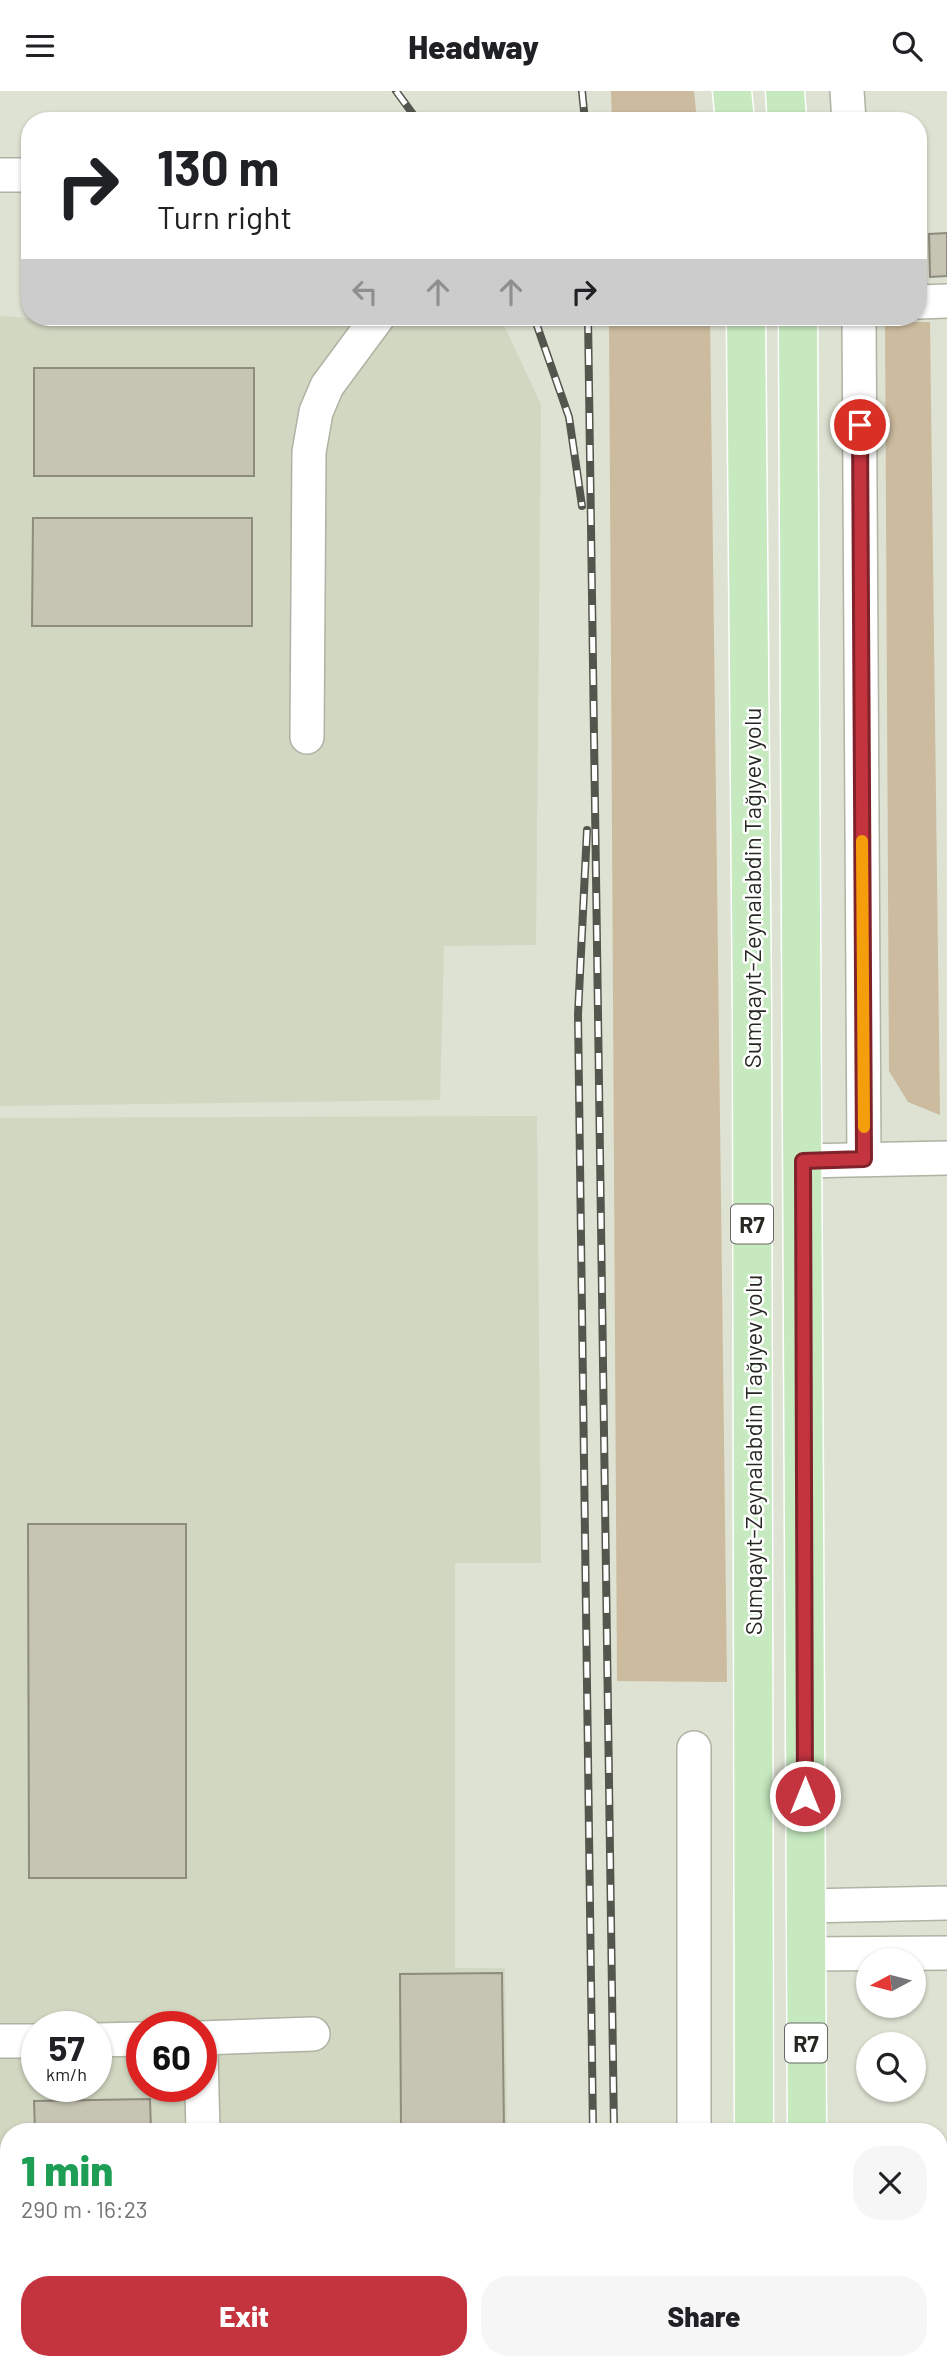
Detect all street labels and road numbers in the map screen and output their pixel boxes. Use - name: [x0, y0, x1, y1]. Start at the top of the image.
- street label: Sumqayıt-Zeynalabdin Tağıyev yolu: [737, 708, 766, 1068]
- road number: R7: [731, 1205, 773, 1243]
- street label: Sumqayıt-Zeynalabdin Tağıyev yolu: [738, 1275, 767, 1635]
- road number: R7: [785, 2023, 827, 2062]

